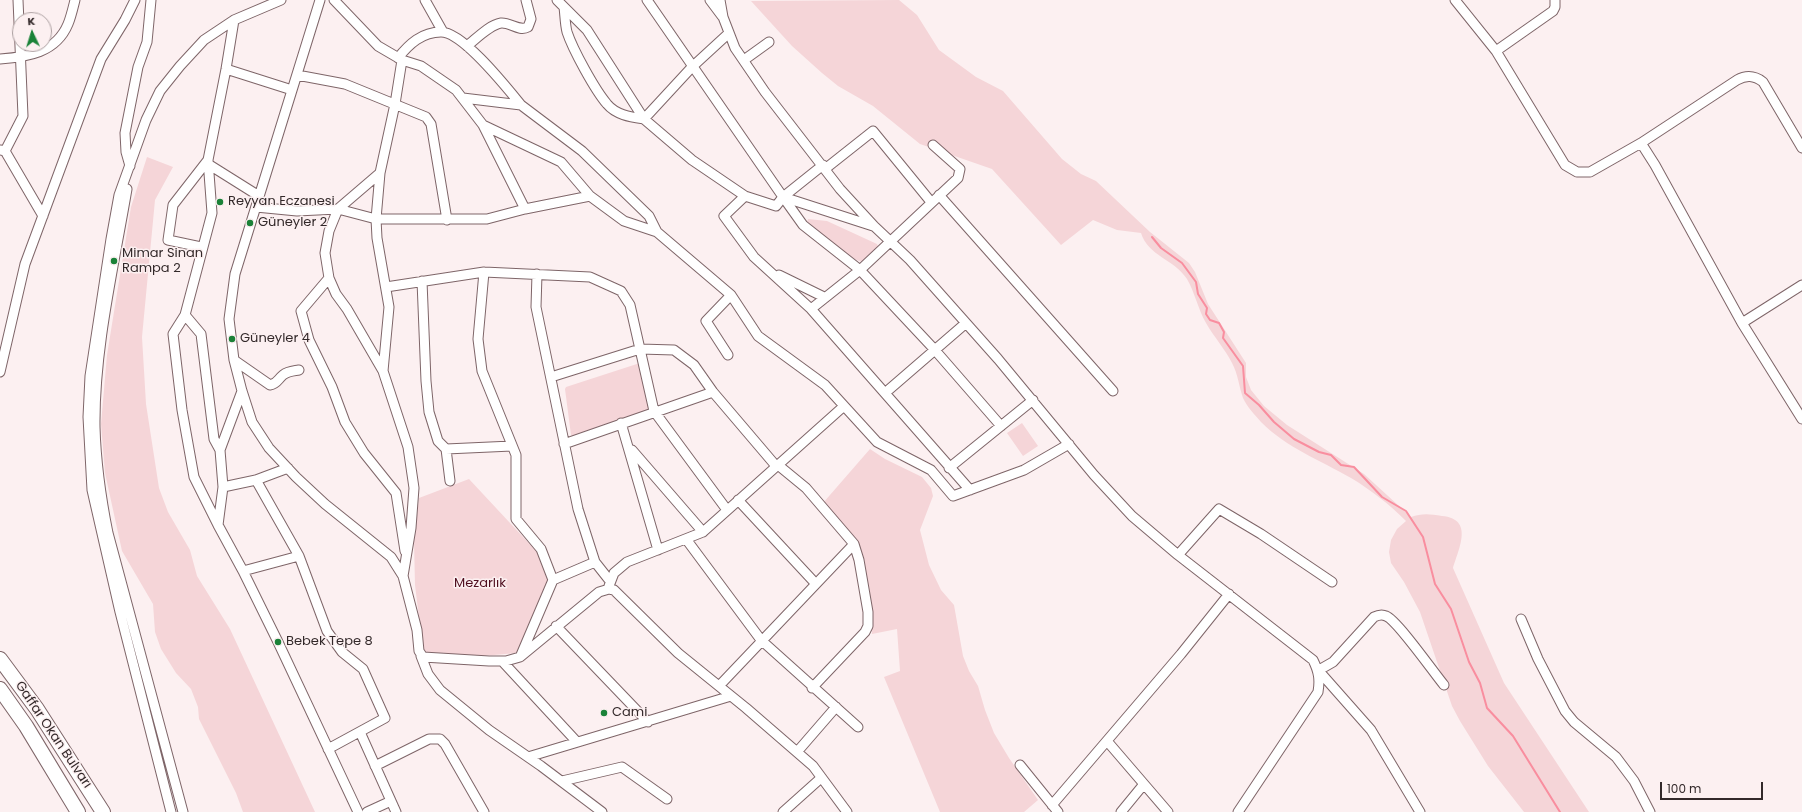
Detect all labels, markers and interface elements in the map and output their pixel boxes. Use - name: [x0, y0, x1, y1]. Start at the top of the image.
- north arrow: [12, 12, 52, 52]
- text: K: [27, 13, 36, 29]
- place label: Reyyan Eczanesi: [228, 194, 335, 210]
- marker: Reyyan Eczanesi: [215, 197, 225, 207]
- place label: Güneyler 2: [258, 215, 327, 231]
- marker: Güneyler 2: [245, 218, 255, 228]
- place label: Mimar Sinan Rampa 2: [122, 246, 203, 277]
- marker: Mimar Sinan Rampa 2: [109, 256, 119, 266]
- place label: Güneyler 4: [240, 331, 310, 347]
- marker: Güneyler 4: [227, 334, 237, 344]
- park label: Mezarlık: [454, 576, 506, 592]
- place label: Bebek Tepe 8: [286, 634, 373, 650]
- marker: Bebek Tepe 8: [273, 637, 283, 647]
- street label: Gaffar Okan Bulvarı: [11, 679, 95, 791]
- place label: Cami: [612, 705, 647, 721]
- marker: Cami: [599, 708, 609, 718]
- scale bar: [1662, 774, 1765, 800]
- text: 100 m: [1667, 780, 1701, 797]

